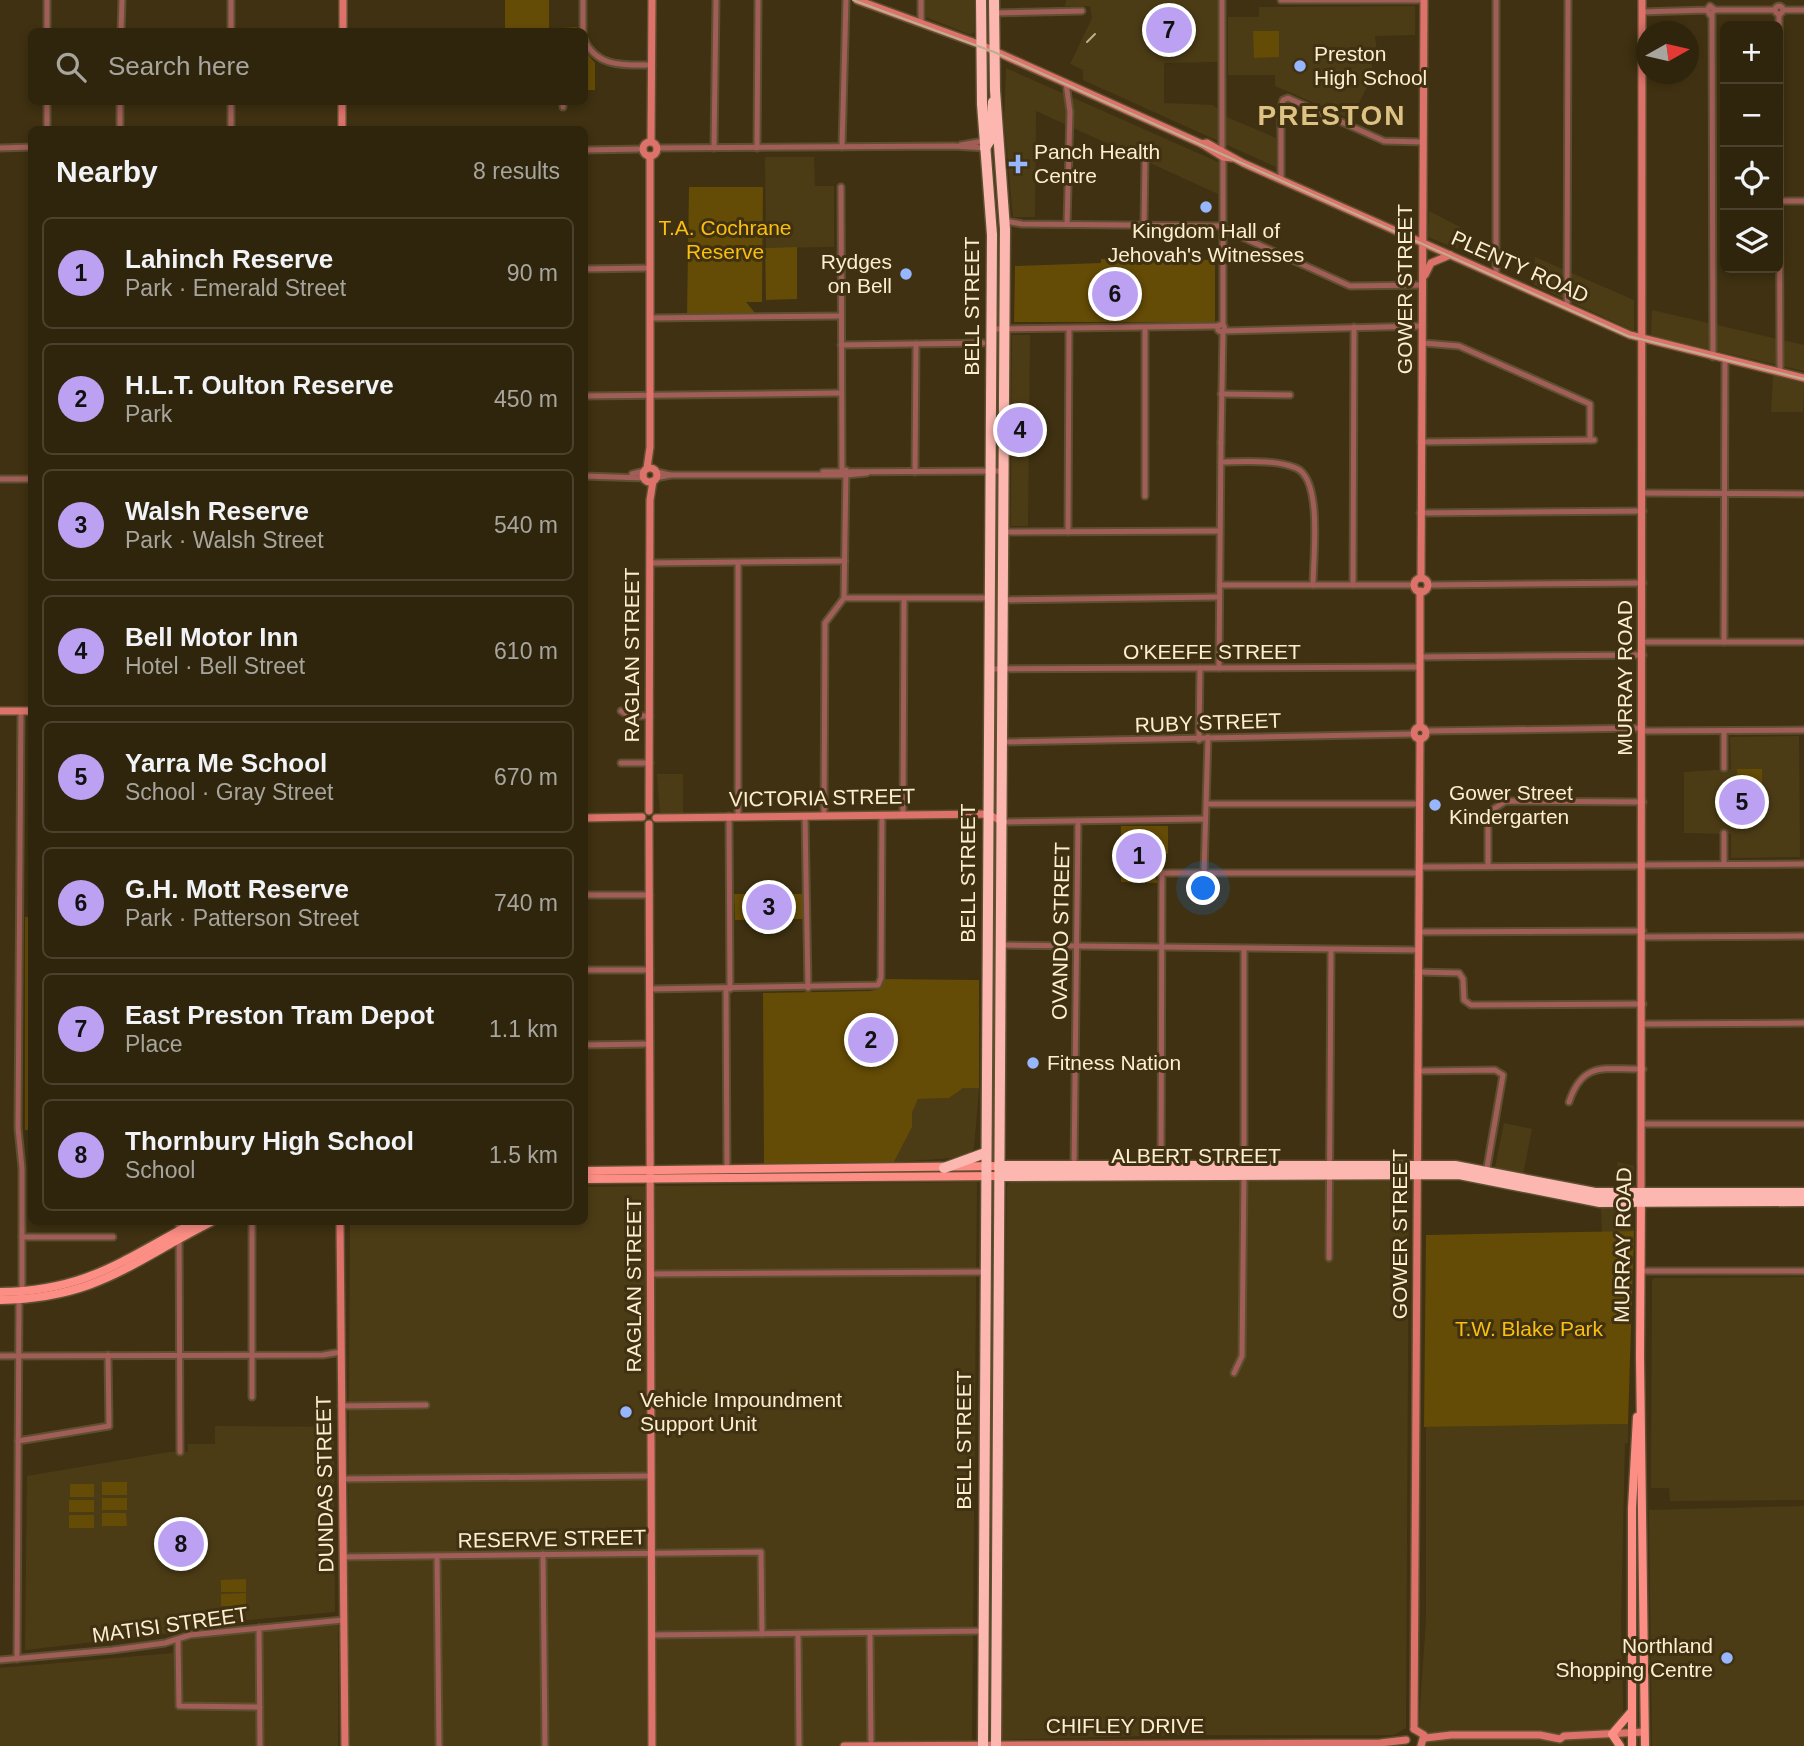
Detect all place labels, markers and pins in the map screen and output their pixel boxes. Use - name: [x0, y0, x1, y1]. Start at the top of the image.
- pin: 7: [1146, 4, 1192, 56]
- place label: Preston High School: [1314, 42, 1427, 89]
- marker: Preston High School: [1292, 58, 1308, 74]
- place label: Panch Health Centre: [1034, 140, 1160, 187]
- marker: Panch Health Centre: [1008, 154, 1028, 174]
- marker: Kingdom Hall of Jehovah's Witnesses: [1198, 199, 1214, 215]
- place label: Kingdom Hall of Jehovah's Witnesses: [1108, 219, 1304, 266]
- place label: Rydges on Bell: [821, 250, 892, 297]
- marker: Rydges on Bell: [898, 266, 914, 282]
- pin: 6: [1092, 268, 1138, 320]
- pin: 4: [997, 404, 1043, 456]
- pin: 5: [1719, 776, 1765, 828]
- place label: Gower Street Kindergarten: [1449, 781, 1573, 828]
- marker: Gower Street Kindergarten: [1427, 797, 1443, 813]
- pin: 1: [1116, 830, 1162, 882]
- pin: 3: [746, 881, 792, 933]
- pin: 2: [848, 1014, 894, 1066]
- place label: Fitness Nation: [1047, 1051, 1181, 1074]
- marker: Fitness Nation: [1025, 1055, 1041, 1071]
- place label: Vehicle Impoundment Support Unit: [640, 1388, 842, 1435]
- marker: Vehicle Impoundment Support Unit: [618, 1404, 634, 1420]
- pin: 8: [158, 1518, 204, 1570]
- place label: Northland Shopping Centre: [1555, 1634, 1713, 1681]
- marker: Northland Shopping Centre: [1719, 1650, 1735, 1666]

